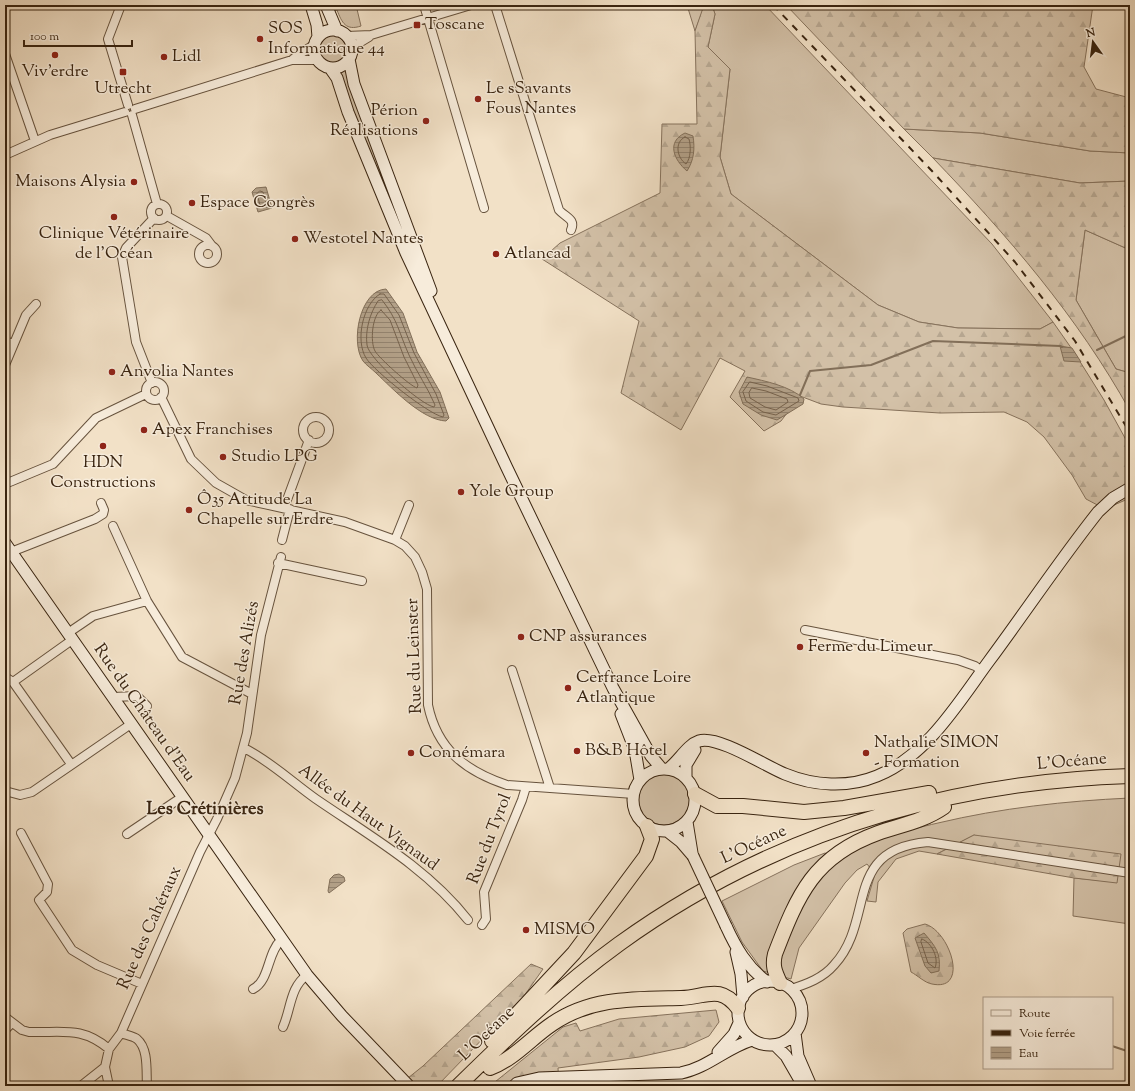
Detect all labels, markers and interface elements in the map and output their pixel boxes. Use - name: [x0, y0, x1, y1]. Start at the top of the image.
- place label: Toscane: [425, 13, 485, 37]
- place label: SOS Informatique 44: [268, 17, 385, 61]
- marker: Toscane: [412, 20, 422, 30]
- scale bar: [24, 22, 132, 48]
- north arrow: [1073, 22, 1113, 62]
- text: N: [1084, 24, 1097, 42]
- text: 100 m: [30, 28, 59, 46]
- marker: SOS Informatique 44: [255, 34, 265, 44]
- place label: Lidl: [172, 45, 202, 69]
- marker: Viv'erdre: [50, 50, 60, 60]
- marker: Lidl: [159, 52, 169, 62]
- place label: Viv'erdre: [21, 60, 89, 84]
- marker: Utrecht: [118, 67, 128, 77]
- place label: Utrecht: [94, 77, 152, 101]
- place label: Le sSavants Fous Nantes: [486, 77, 576, 121]
- marker: Le sSavants Fous Nantes: [473, 94, 483, 104]
- place label: Périon Réalisations: [330, 99, 418, 143]
- marker: Périon Réalisations: [421, 116, 431, 126]
- place label: Maisons Alysia: [15, 170, 126, 194]
- marker: Maisons Alysia: [129, 177, 139, 187]
- place label: Espace Congrès: [200, 191, 315, 215]
- marker: Espace Congrès: [187, 198, 197, 208]
- marker: Clinique Vétérinaire de l'Océan: [109, 212, 119, 222]
- place label: Clinique Vétérinaire de l'Océan: [39, 222, 189, 266]
- place label: Westotel Nantes: [303, 227, 424, 251]
- marker: Westotel Nantes: [290, 234, 300, 244]
- place label: Atlancad: [504, 242, 571, 266]
- marker: Atlancad: [491, 249, 501, 259]
- place label: Anvolia Nantes: [120, 360, 234, 384]
- marker: Anvolia Nantes: [107, 367, 117, 377]
- place label: Apex Franchises: [152, 418, 273, 442]
- marker: Apex Franchises: [139, 425, 149, 435]
- marker: HDN Constructions: [98, 441, 108, 451]
- place label: Studio LPG: [231, 445, 318, 469]
- place label: HDN Constructions: [50, 451, 156, 495]
- marker: Studio LPG: [218, 452, 228, 462]
- place label: Yole Group: [469, 480, 554, 504]
- marker: Yole Group: [456, 487, 466, 497]
- place label: Ô35 Attitude La Chapelle sur Erdre: [197, 488, 333, 532]
- marker: Ô35 Attitude La Chapelle sur Erdre: [184, 505, 194, 515]
- street label: Rue du Leinster: [401, 597, 429, 714]
- street label: Rue des Alizés: [224, 599, 266, 707]
- place label: CNP assurances: [529, 625, 647, 649]
- marker: CNP assurances: [516, 632, 526, 642]
- place label: Ferme du Limeur: [808, 635, 933, 659]
- street label: Rue du Château d'Eau: [87, 639, 201, 787]
- marker: Ferme du Limeur: [795, 642, 805, 652]
- place label: Cerfrance Loire Atlantique: [576, 666, 691, 710]
- marker: Cerfrance Loire Atlantique: [563, 683, 573, 693]
- place label: Nathalie SIMON - Formation: [874, 731, 999, 775]
- place label: B&B Hôtel: [585, 739, 667, 763]
- place label: Connémara: [419, 741, 505, 765]
- marker: B&B Hôtel: [572, 746, 582, 756]
- street label: L’Océane: [1036, 747, 1108, 777]
- marker: Connémara: [406, 748, 416, 758]
- marker: Nathalie SIMON - Formation: [861, 748, 871, 758]
- street label: Allée du Haut Vignaud: [293, 759, 444, 877]
- street label: Rue du Tyrol: [462, 790, 518, 888]
- district label: Les Crétinières: [147, 797, 263, 823]
- street label: L’Océane: [717, 819, 791, 871]
- street label: Rue des Cahéraux: [112, 862, 188, 994]
- place label: MISMO: [534, 918, 595, 942]
- marker: MISMO: [521, 925, 531, 935]
- legend: [983, 997, 1113, 1069]
- street label: L’Océane: [453, 1001, 521, 1067]
- text: Route: [1019, 1005, 1051, 1023]
- text: Voie ferrée: [1019, 1025, 1076, 1043]
- text: Eau: [1019, 1045, 1039, 1063]

